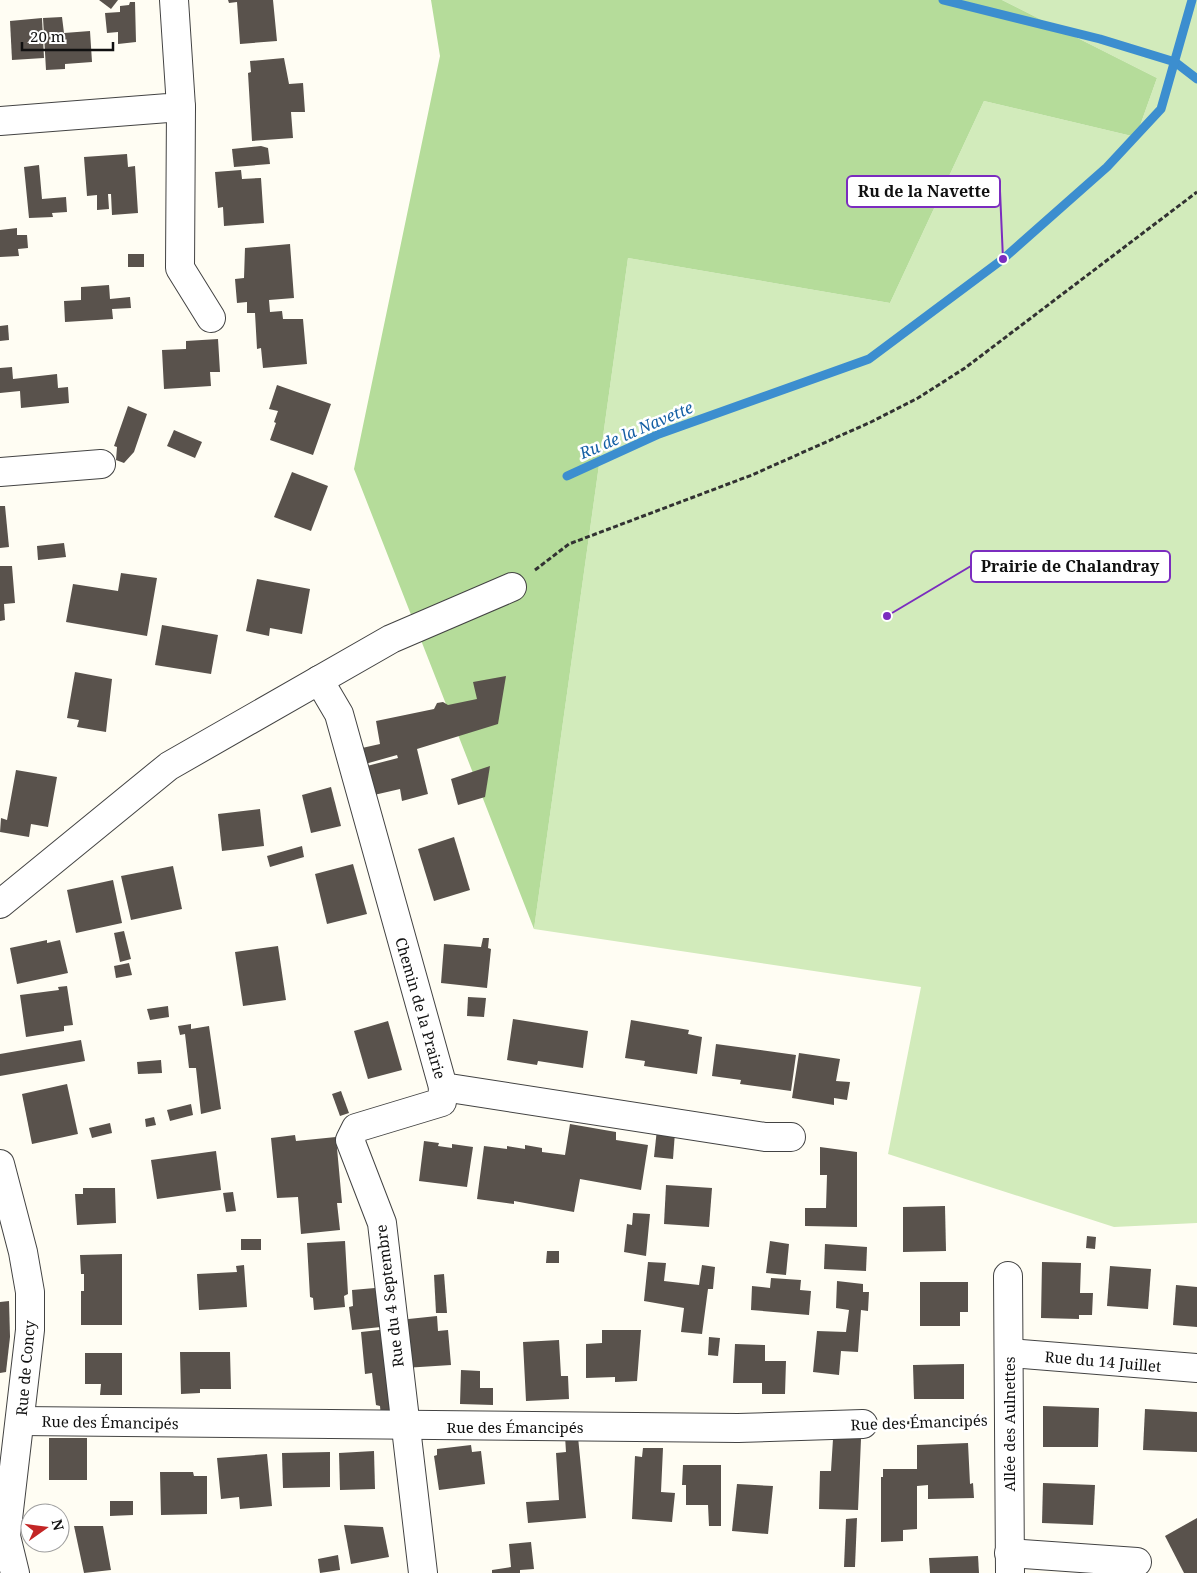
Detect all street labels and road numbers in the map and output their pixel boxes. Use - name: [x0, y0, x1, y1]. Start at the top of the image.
- street label: Chemin de la Prairie: [391, 935, 451, 1081]
- street label: Rue du 4 Septembre: [370, 1224, 408, 1368]
- street label: Rue de Concy: [11, 1319, 39, 1417]
- street label: Rue du 14 Juillet: [1044, 1346, 1162, 1376]
- street label: Allée des Aulnettes: [999, 1356, 1019, 1492]
- street label: Rue des Émancipés: [850, 1410, 988, 1434]
- street label: Rue des Émancipés: [41, 1411, 179, 1433]
- street label: Rue des Émancipés: [446, 1417, 584, 1437]

